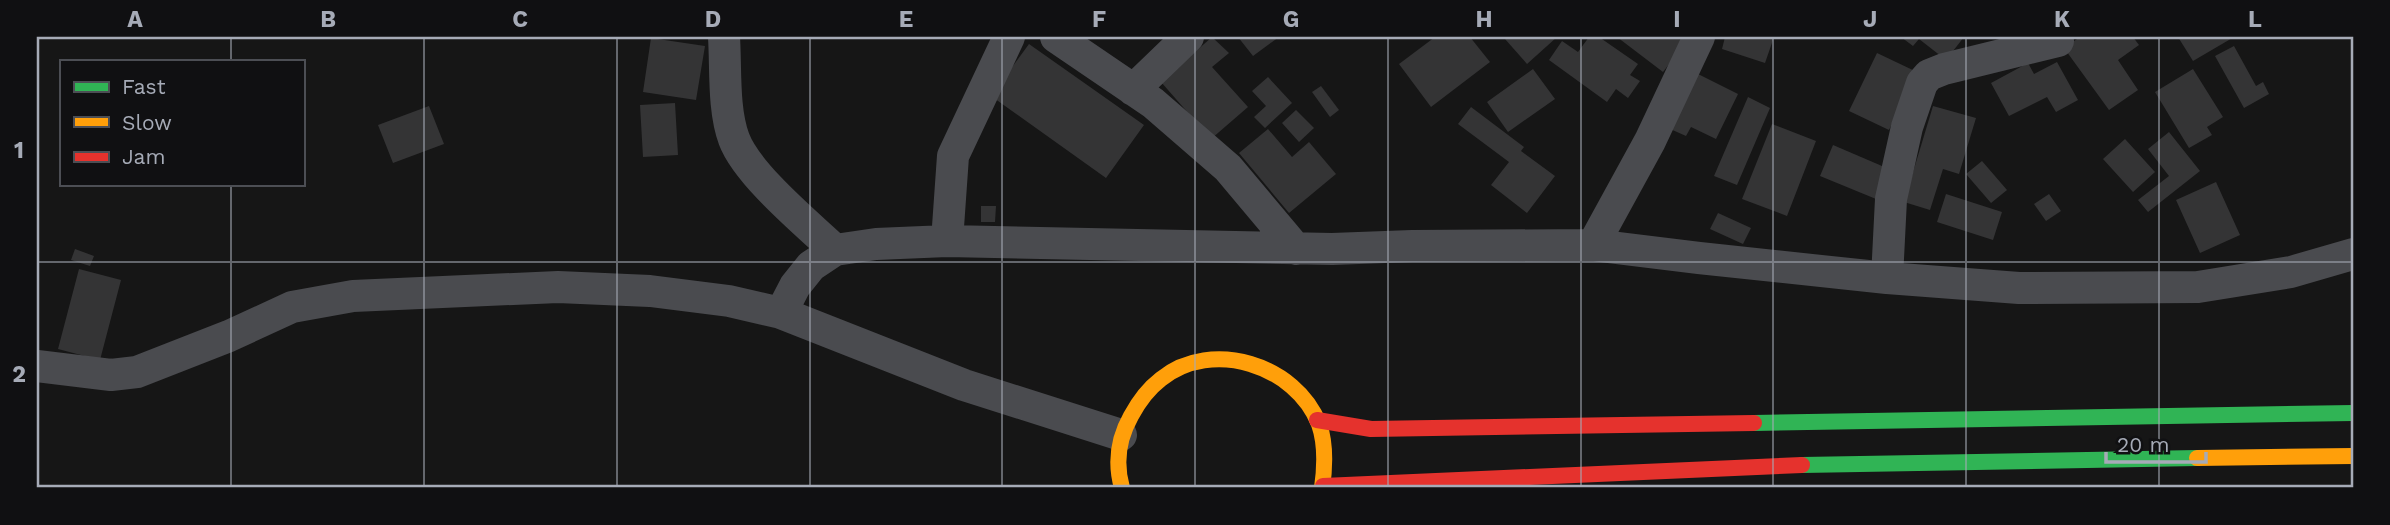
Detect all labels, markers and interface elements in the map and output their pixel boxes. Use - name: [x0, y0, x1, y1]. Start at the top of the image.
- text: A: [127, 6, 143, 33]
- text: B: [320, 6, 336, 33]
- text: C: [512, 6, 528, 33]
- text: D: [705, 6, 721, 33]
- text: E: [899, 6, 913, 33]
- text: F: [1092, 6, 1106, 33]
- text: G: [1283, 6, 1299, 33]
- text: H: [1475, 6, 1493, 33]
- text: I: [1673, 6, 1681, 33]
- text: J: [1863, 6, 1877, 33]
- text: K: [2054, 6, 2070, 33]
- text: L: [2248, 6, 2262, 33]
- legend: [60, 60, 304, 186]
- text: Fast: [122, 74, 166, 99]
- text: Slow: [122, 110, 172, 135]
- text: 1: [14, 137, 24, 164]
- text: Jam: [122, 144, 165, 169]
- text: 2: [12, 361, 26, 388]
- scale bar: [2106, 420, 2206, 464]
- text: 20 m: [2117, 432, 2169, 457]

